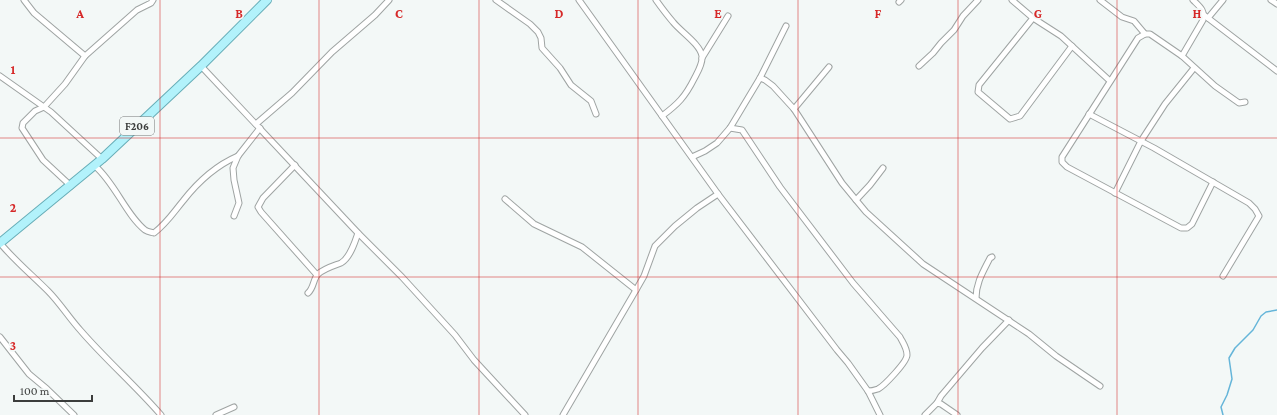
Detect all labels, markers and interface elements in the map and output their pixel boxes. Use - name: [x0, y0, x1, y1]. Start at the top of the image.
- text: A: [75, 6, 84, 21]
- text: B: [235, 6, 243, 21]
- text: C: [395, 6, 403, 21]
- text: D: [555, 6, 564, 21]
- text: E: [714, 6, 722, 21]
- text: F: [875, 6, 882, 21]
- text: G: [1034, 6, 1042, 21]
- text: H: [1193, 6, 1202, 21]
- text: 1: [11, 62, 16, 77]
- road number: F206: [120, 117, 154, 135]
- text: 2: [10, 200, 17, 215]
- text: 3: [10, 338, 16, 353]
- scale bar: [14, 377, 92, 403]
- text: 100 m: [20, 384, 50, 398]

